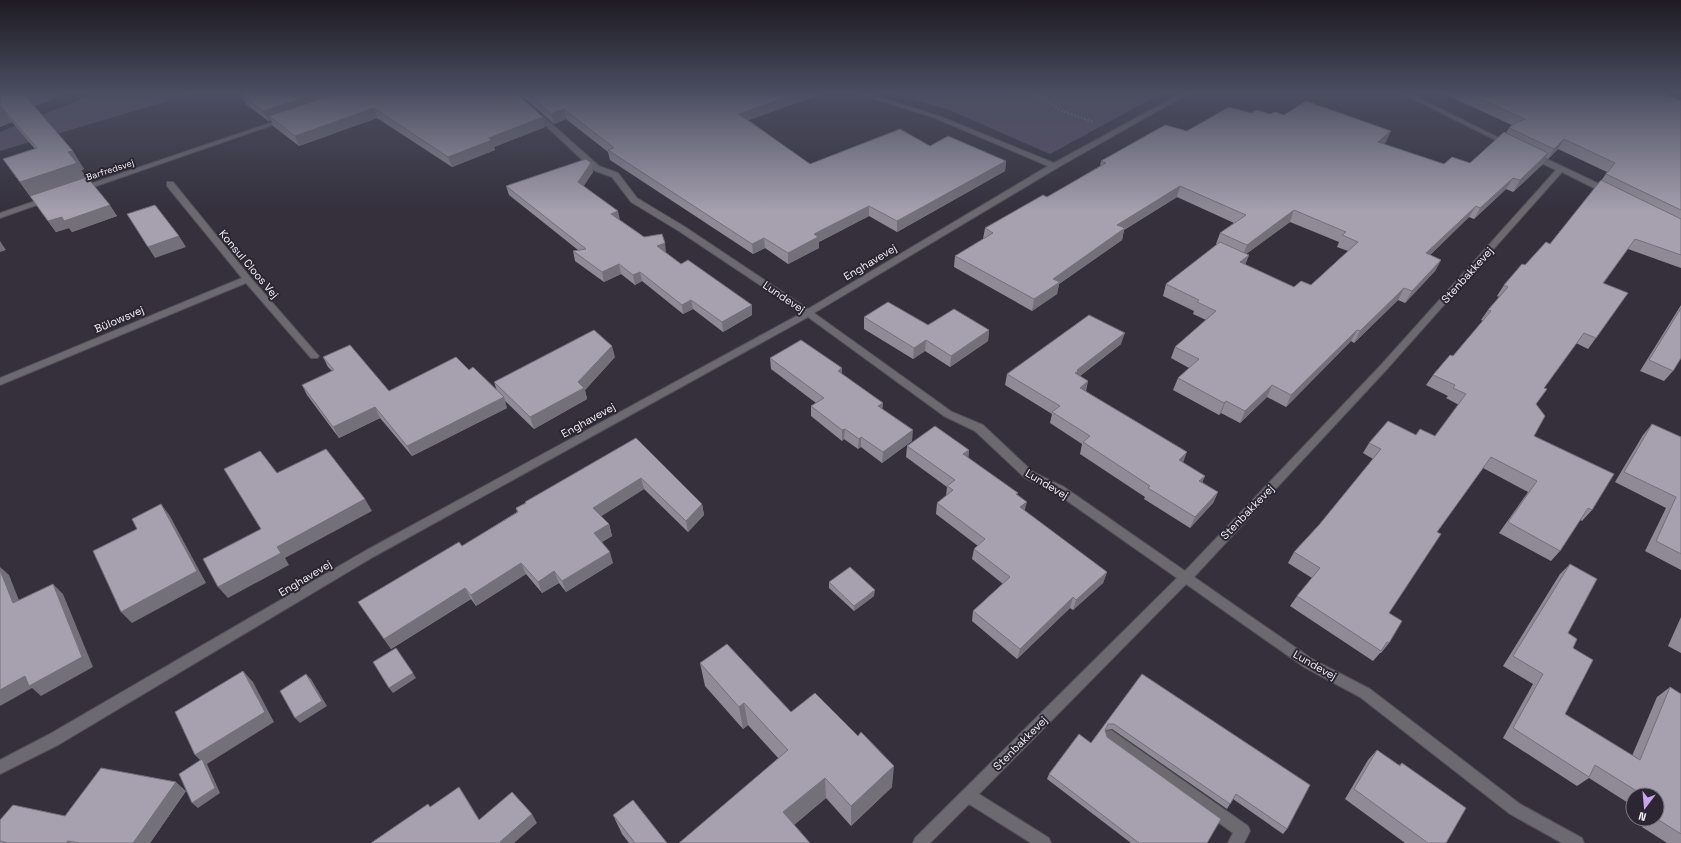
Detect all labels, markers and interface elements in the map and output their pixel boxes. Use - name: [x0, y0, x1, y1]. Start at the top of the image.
- street label: Barfredsvej: [85, 157, 135, 183]
- street label: Konsul Cloos Vej: [216, 227, 282, 301]
- street label: Enghavevej: [841, 240, 899, 283]
- street label: Stenbakkevej: [1438, 244, 1496, 306]
- street label: Lundevej: [760, 278, 808, 316]
- street label: Bülowsvej: [92, 302, 146, 336]
- street label: Enghavevej: [558, 399, 618, 441]
- street label: Lundevej: [1023, 466, 1071, 502]
- street label: Stenbakkevej: [1217, 481, 1277, 542]
- street label: Enghavevej: [276, 556, 334, 599]
- street label: Lundevej: [1291, 647, 1339, 683]
- street label: Stenbakkevej: [990, 713, 1050, 773]
- north arrow: [1625, 787, 1665, 827]
- text: N: [1637, 809, 1648, 824]

